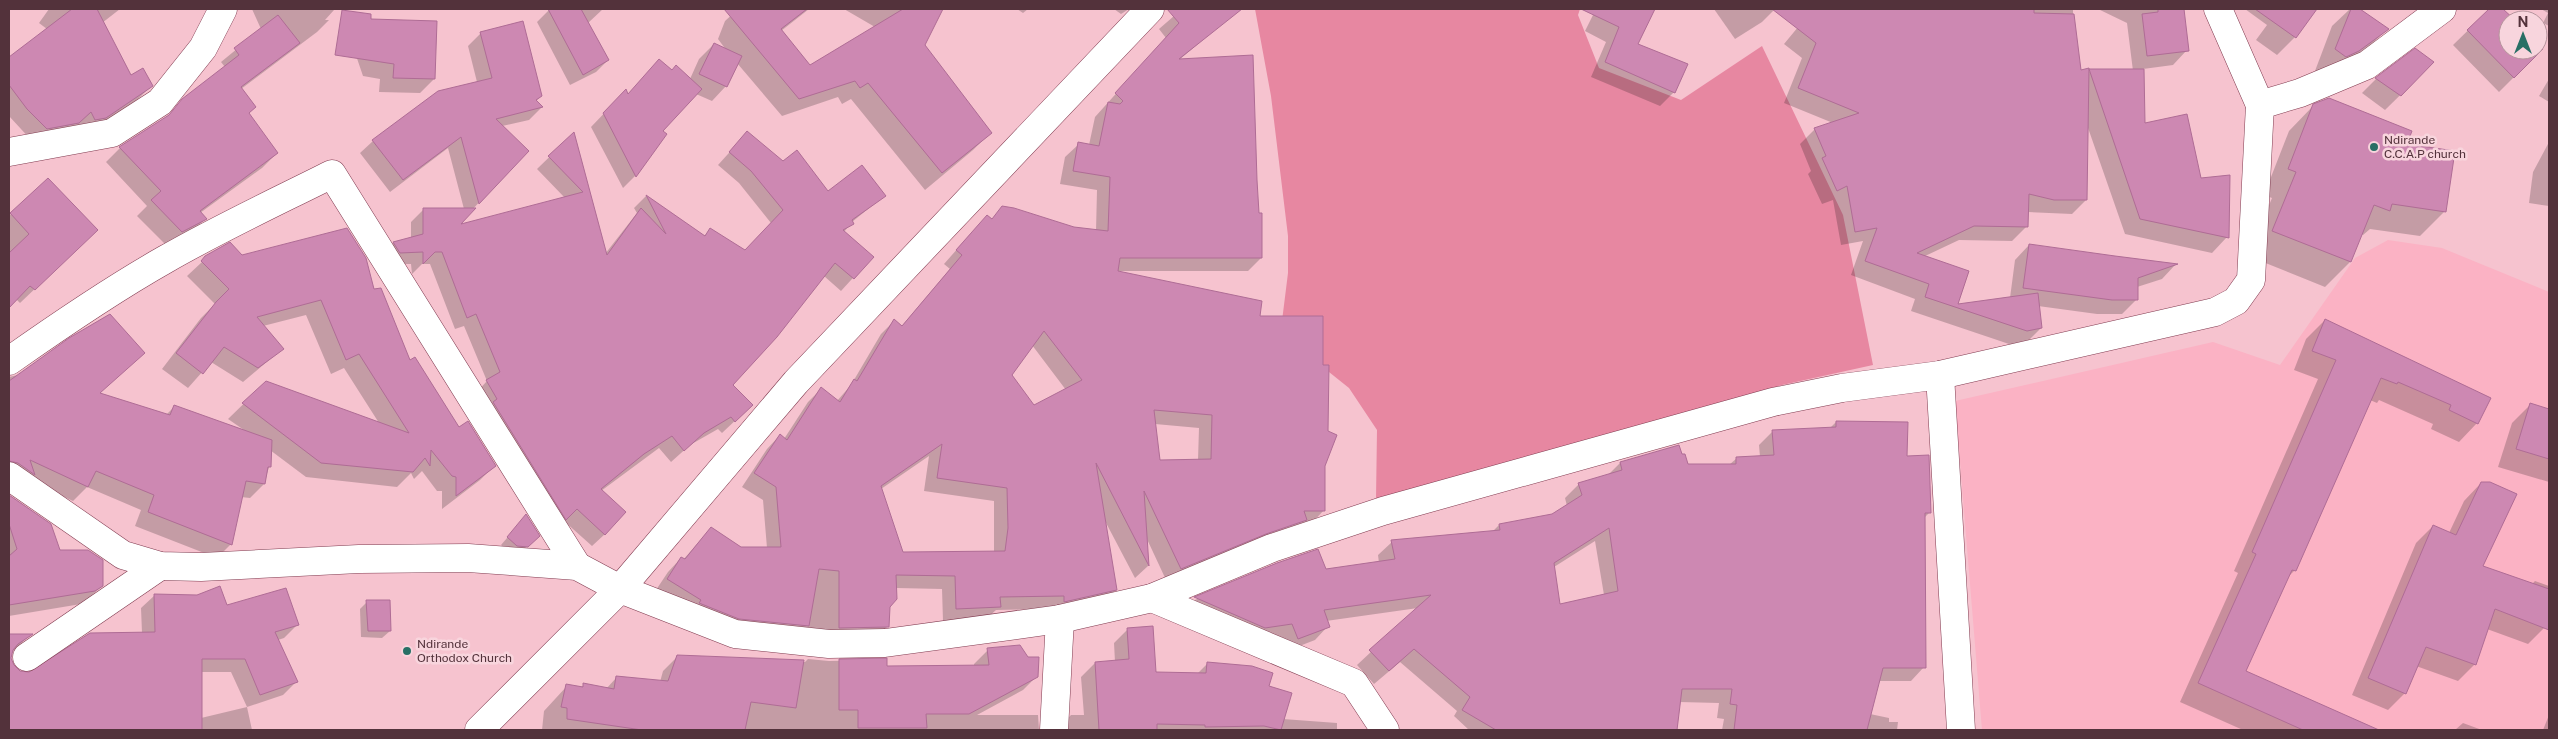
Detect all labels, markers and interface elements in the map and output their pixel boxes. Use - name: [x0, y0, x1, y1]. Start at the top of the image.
- north arrow: [2498, 10, 2548, 60]
- text: N: [2518, 14, 2528, 30]
- place label: Ndirande C.C.A.P church: [2384, 133, 2466, 161]
- marker: Ndirande C.C.A.P church: [2368, 141, 2380, 153]
- place label: Ndirande Orthodox Church: [417, 637, 512, 665]
- marker: Ndirande Orthodox Church: [401, 645, 413, 657]

